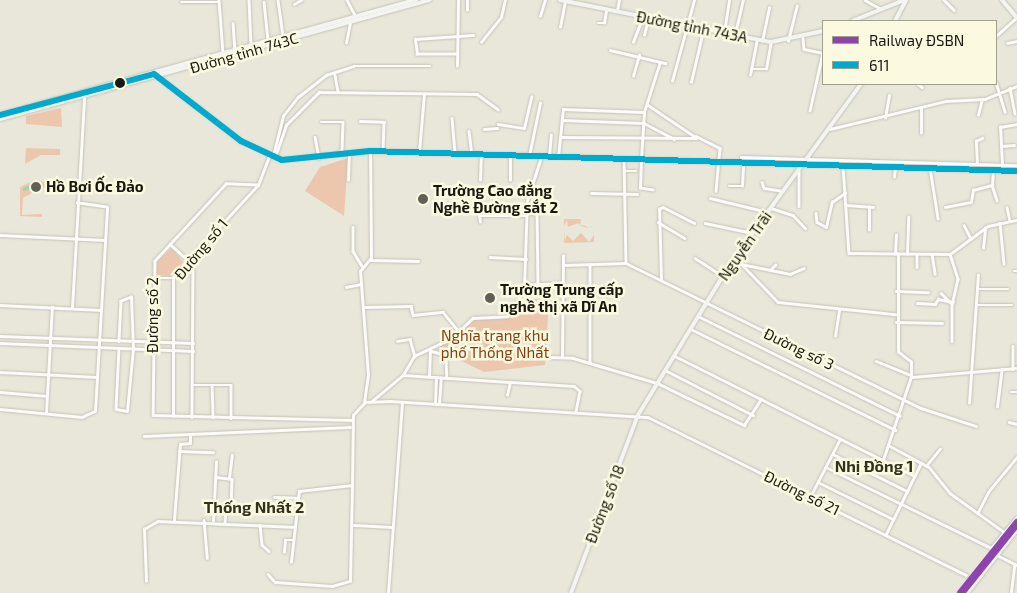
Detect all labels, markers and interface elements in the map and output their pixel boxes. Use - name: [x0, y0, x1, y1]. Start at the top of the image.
- street label: Đường tỉnh 743A: [635, 7, 749, 47]
- legend: [822, 20, 997, 85]
- street label: Đường tỉnh 743C: [188, 29, 300, 77]
- text: Railway ĐSBN: [869, 31, 964, 49]
- text: 611: [869, 56, 890, 74]
- unlabelled marker: [115, 78, 125, 88]
- place label: Hồ Bơi Ốc Đảo: [46, 178, 144, 196]
- marker: Hồ Bơi Ốc Đảo: [30, 181, 42, 193]
- place label: Trường Cao đẳng Nghề Đường sắt 2: [433, 181, 558, 216]
- marker: Trường Cao đẳng Nghề Đường sắt 2: [417, 193, 429, 205]
- street label: Nguyễn Trãi: [714, 208, 776, 284]
- street label: Đường số 1: [170, 215, 232, 283]
- street label: Đường số 2: [144, 277, 162, 353]
- place label: Trường Trung cấp nghề thị xã Dĩ An: [500, 280, 624, 315]
- marker: Trường Trung cấp nghề thị xã Dĩ An: [484, 292, 496, 304]
- street label: Đường số 3: [761, 324, 837, 374]
- park label: Nghĩa trang khu phố Thống Nhất: [441, 326, 549, 361]
- district label: Nhị Đồng 1: [835, 456, 913, 476]
- street label: Đường số 18: [582, 462, 628, 546]
- street label: Đường số 21: [761, 467, 843, 519]
- district label: Thống Nhất 2: [204, 497, 304, 517]

